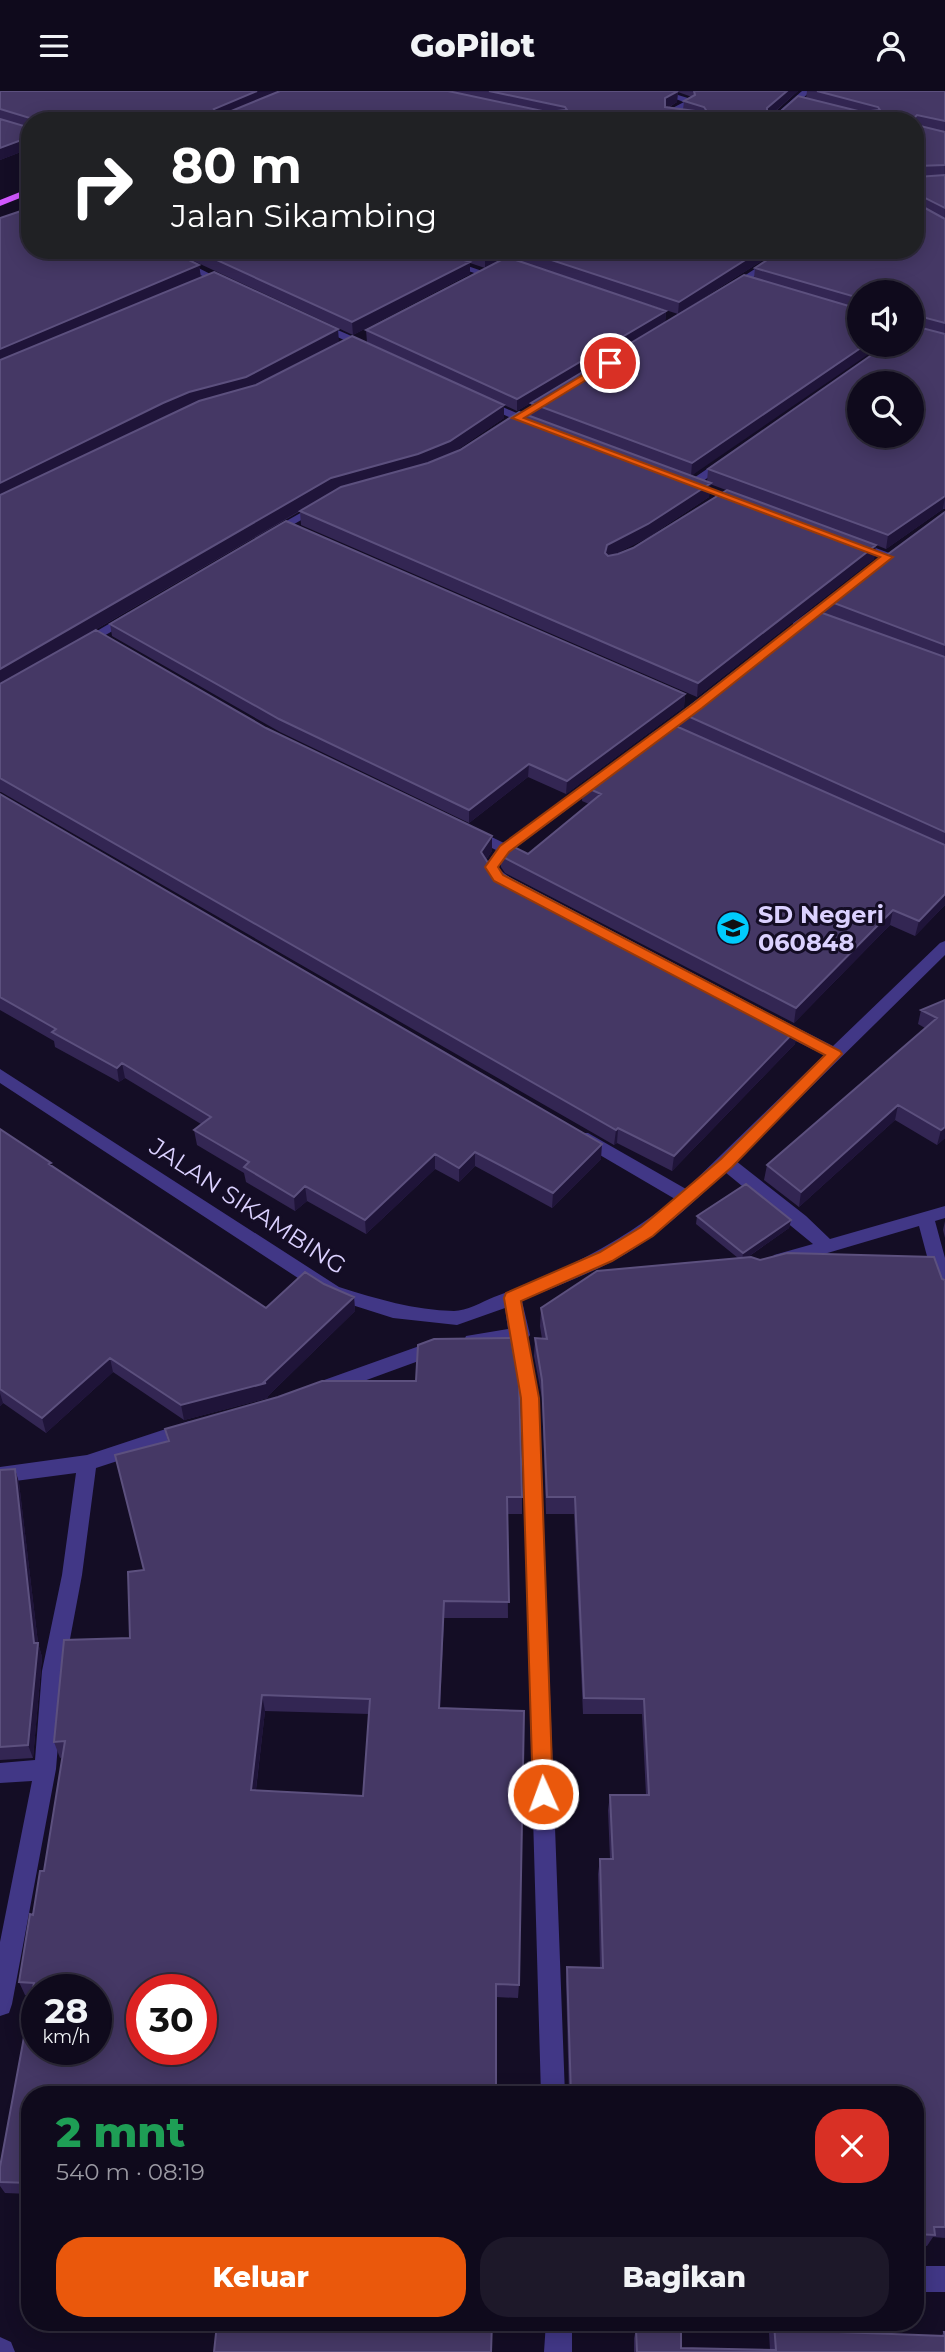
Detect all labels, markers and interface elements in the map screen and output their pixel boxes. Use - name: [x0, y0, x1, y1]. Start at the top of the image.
- text: GoPilot: [410, 26, 535, 65]
- icon: menu: [35, 27, 73, 65]
- icon: person: [872, 27, 910, 65]
- text: 80 m: [171, 136, 302, 195]
- icon: right: [56, 140, 147, 231]
- text: Jalan Sikambing: [171, 196, 437, 235]
- map controls: [847, 280, 924, 448]
- button: sound: [847, 280, 924, 357]
- pin: [580, 333, 640, 393]
- icon: arrive: [591, 344, 629, 382]
- button: search: [847, 371, 924, 448]
- place label: SD Negeri 060848: [758, 900, 884, 957]
- school or university icon: SD Negeri 060848: [714, 909, 752, 947]
- street label: JALAN SIKAMBING: [144, 1131, 351, 1280]
- position arrow: [506, 1757, 580, 1831]
- speed limit sign: 30: [126, 1974, 217, 2065]
- text: 28: [45, 1989, 88, 2032]
- text: km/h: [42, 2026, 91, 2048]
- text: 2 mnt: [56, 2106, 185, 2158]
- button: close: [815, 2109, 889, 2183]
- text: 540 m · 08:19: [56, 2158, 205, 2186]
- button: Keluar: [56, 2237, 466, 2317]
- button: Bagikan: [480, 2237, 889, 2317]

